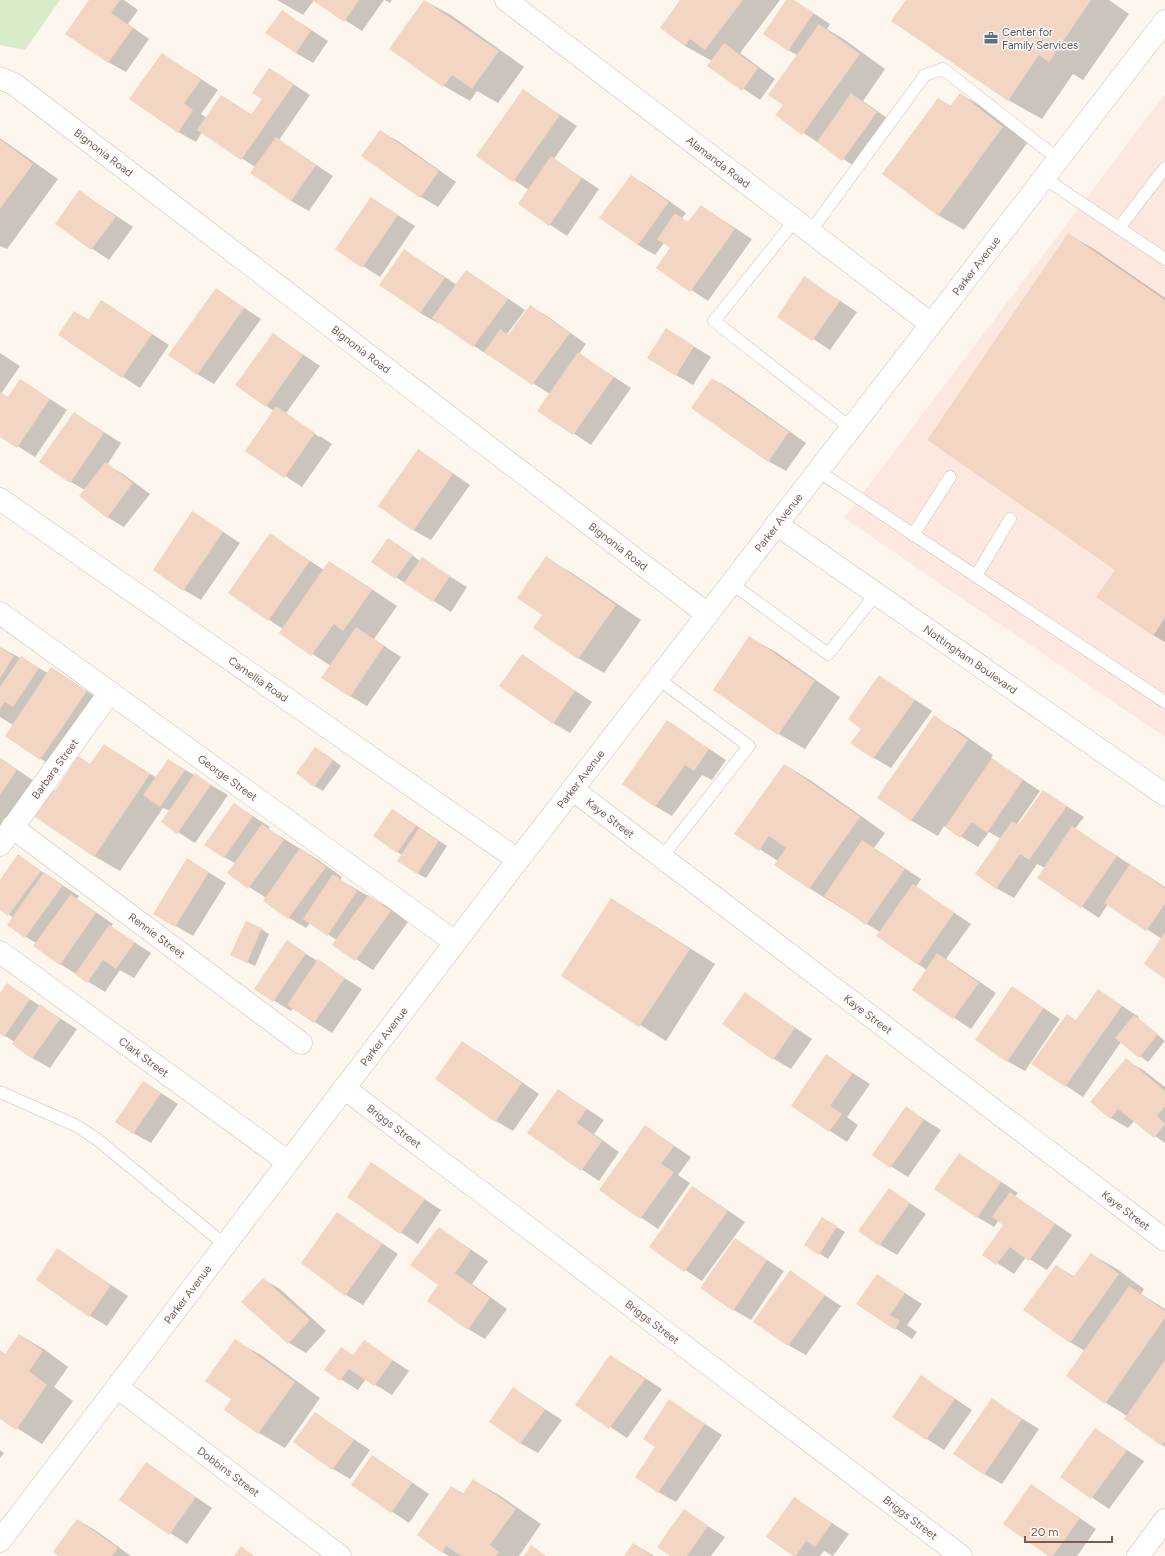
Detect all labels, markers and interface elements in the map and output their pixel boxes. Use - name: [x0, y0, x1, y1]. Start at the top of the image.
- place label: Center for Family Services: [1002, 26, 1078, 52]
- office icon: Center for Family Services: [983, 30, 999, 46]
- street label: Bignonia Road: [71, 126, 135, 180]
- street label: Alamanda Road: [684, 134, 753, 191]
- street label: Parker Avenue: [950, 234, 1003, 298]
- street label: Bignonia Road: [329, 323, 393, 376]
- street label: Parker Avenue: [752, 491, 805, 555]
- street label: Bignonia Road: [586, 520, 650, 573]
- street label: Nottingham Boulevard: [921, 623, 1020, 697]
- street label: Camellia Road: [226, 654, 291, 705]
- street label: Barbara Street: [29, 736, 81, 802]
- street label: Parker Avenue: [554, 747, 608, 811]
- street label: George Street: [195, 752, 260, 804]
- street label: Kaye Street: [583, 796, 637, 841]
- street label: Rennie Street: [126, 910, 188, 961]
- street label: Kaye Street: [841, 992, 895, 1037]
- street label: Parker Avenue: [358, 1005, 411, 1069]
- street label: Clark Street: [116, 1035, 171, 1080]
- street label: Briggs Street: [364, 1102, 424, 1151]
- street label: Kaye Street: [1099, 1188, 1152, 1233]
- street label: Parker Avenue: [162, 1263, 215, 1327]
- street label: Briggs Street: [622, 1298, 682, 1347]
- street label: Dobbins Street: [195, 1444, 262, 1500]
- street label: Briggs Street: [880, 1493, 940, 1543]
- scale bar: [1025, 1518, 1112, 1544]
- text: 20 m: [1031, 1525, 1059, 1539]

